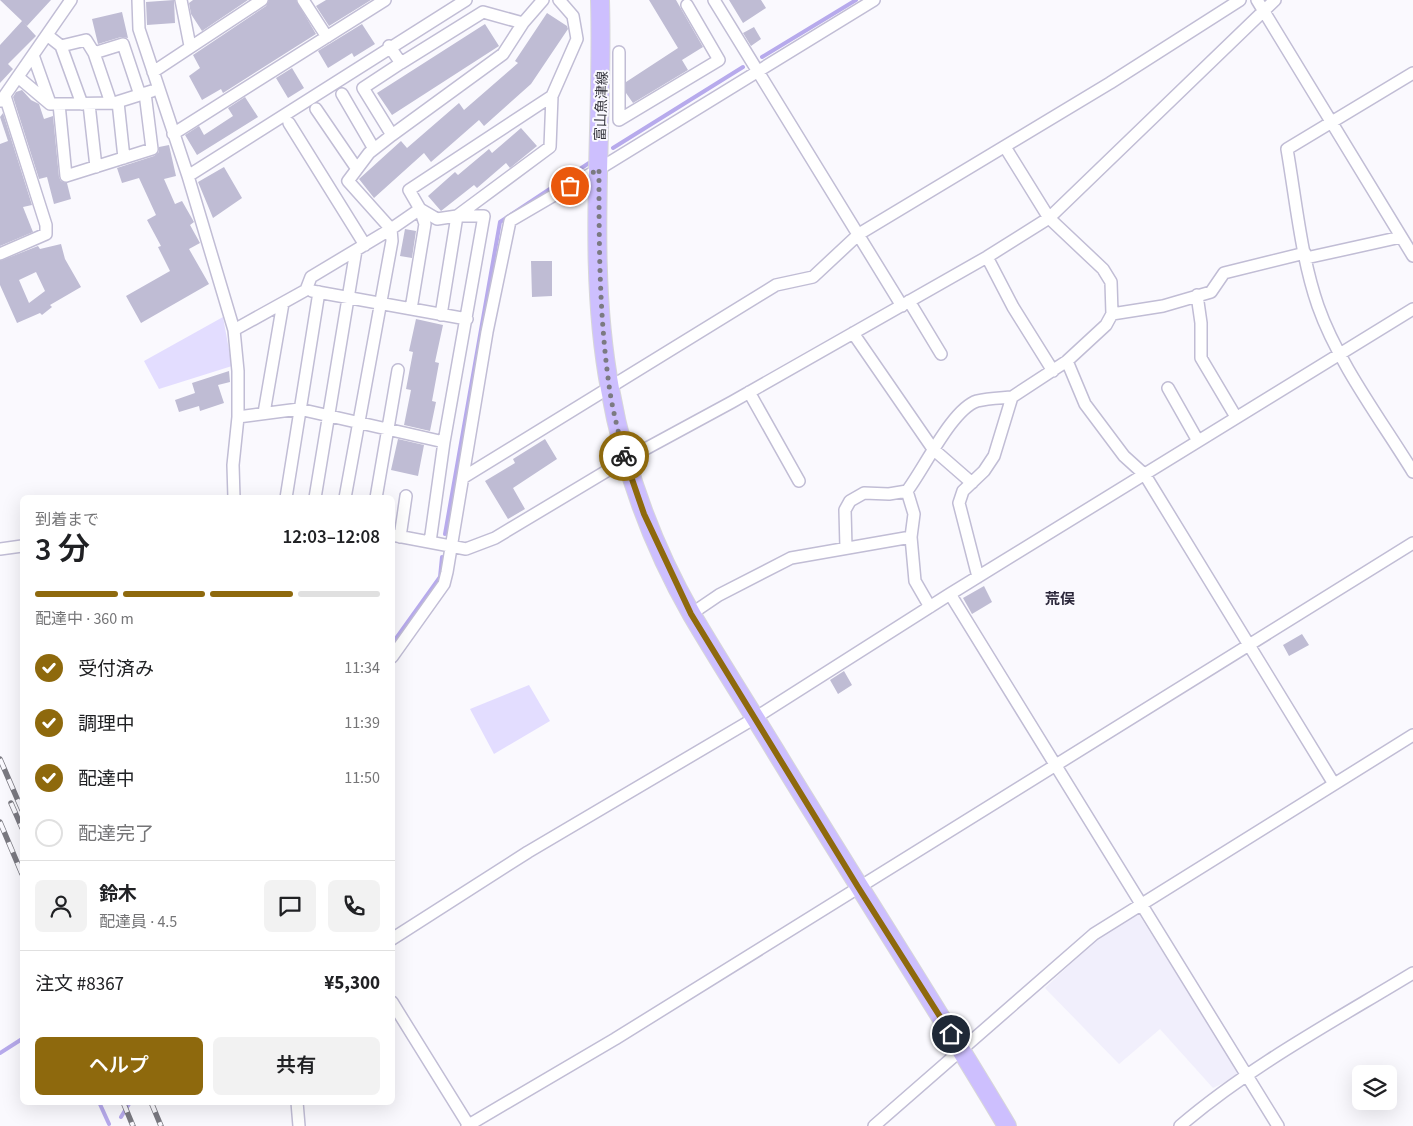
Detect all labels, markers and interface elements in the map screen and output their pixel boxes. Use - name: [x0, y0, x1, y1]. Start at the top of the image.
- street label: 富山魚津線: [591, 71, 613, 141]
- pin: [549, 165, 591, 207]
- icon: bag: [556, 172, 584, 200]
- courier: [599, 431, 649, 481]
- icon: bike: [610, 442, 638, 470]
- text: 到着まで: [35, 509, 99, 531]
- text: 12:03–12:08: [282, 524, 380, 551]
- text: 3 分: [35, 527, 90, 573]
- district label: 荒俣: [1045, 589, 1075, 610]
- text: 配達中 · 360 m: [35, 608, 134, 630]
- icon: check: [35, 654, 63, 682]
- text: 受付済み: [78, 656, 154, 683]
- text: 11:34: [344, 657, 380, 679]
- icon: check: [35, 709, 63, 737]
- text: 調理中: [78, 711, 135, 738]
- text: 11:39: [344, 712, 380, 734]
- icon: check: [35, 764, 63, 792]
- text: 配達中: [78, 766, 135, 793]
- text: 11:50: [344, 767, 380, 789]
- text: 配達完了: [78, 821, 154, 848]
- button: person: [35, 880, 87, 932]
- button: chat: [264, 880, 316, 932]
- button: phone: [328, 880, 380, 932]
- text: 鈴木: [99, 881, 137, 908]
- text: 配達員 · 4.5: [99, 911, 177, 933]
- text: ¥5,300: [324, 970, 380, 997]
- text: 注文 #8367: [35, 971, 124, 998]
- pin: [930, 1013, 972, 1055]
- icon: home: [937, 1020, 965, 1048]
- button: ヘルプ: [35, 1037, 203, 1095]
- button: 共有: [213, 1037, 380, 1095]
- map controls: [1352, 1065, 1397, 1110]
- button: layers: [1352, 1065, 1397, 1110]

